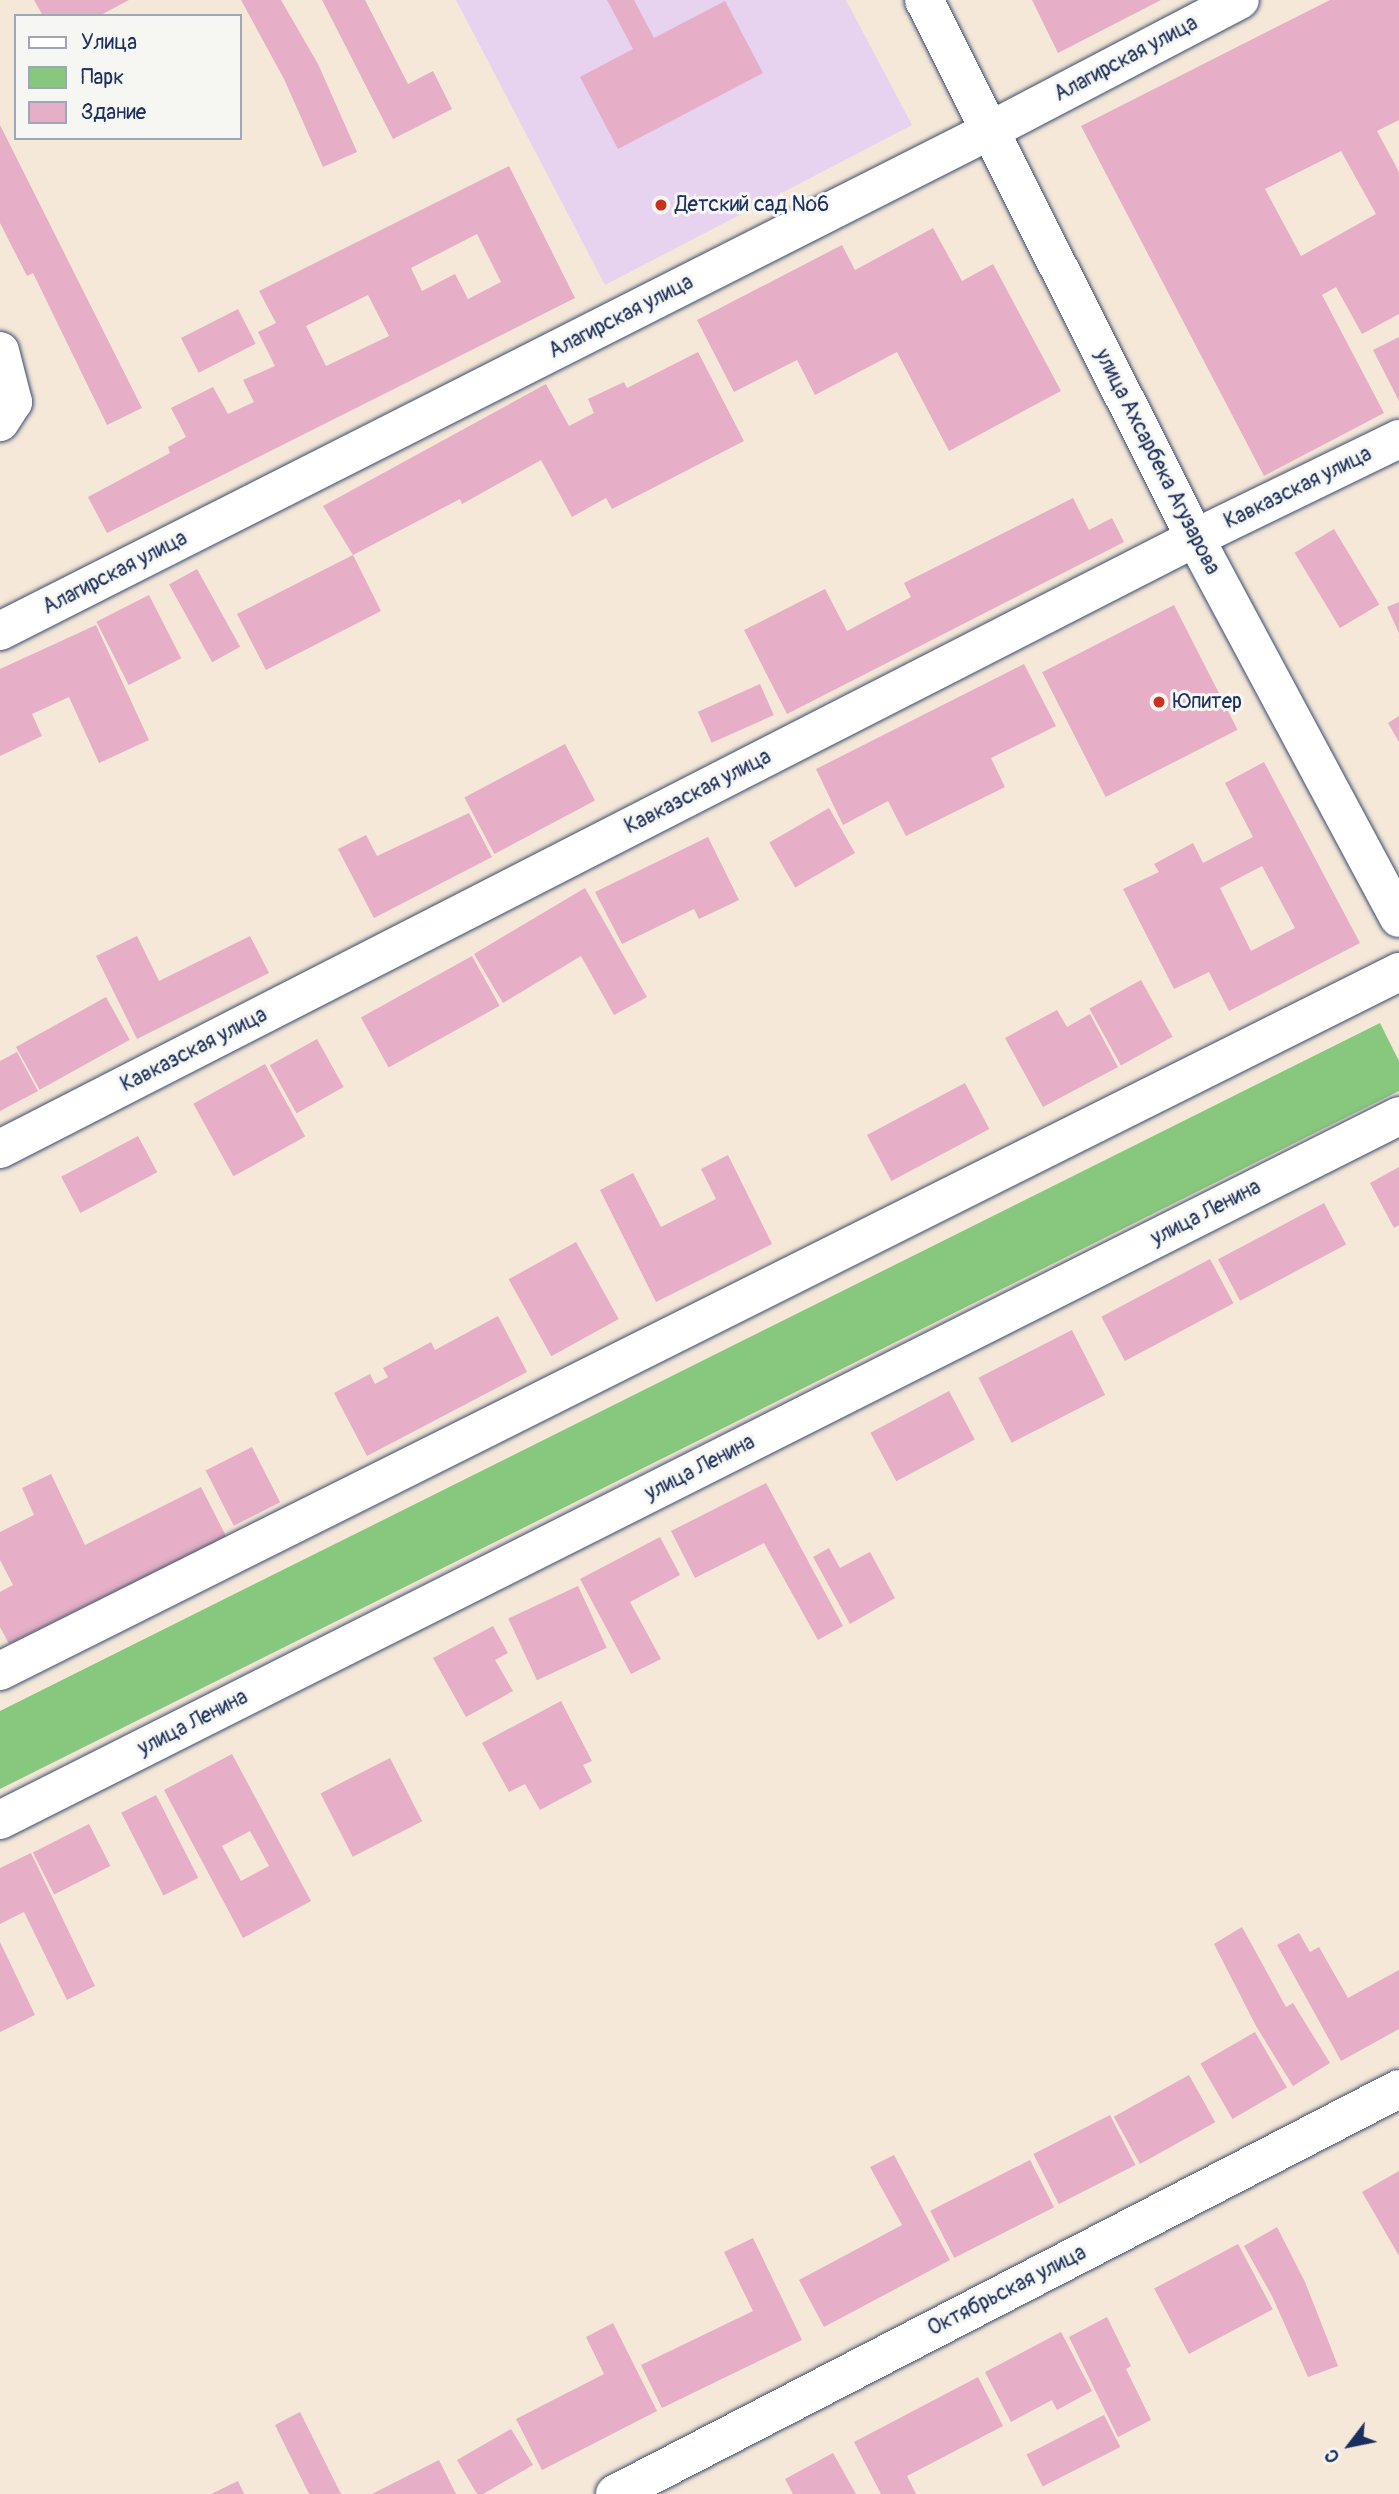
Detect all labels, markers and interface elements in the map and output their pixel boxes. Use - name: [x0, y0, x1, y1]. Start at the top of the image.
- street label: Алагирская улица: [1050, 11, 1202, 107]
- legend: [14, 14, 242, 140]
- text: Улица: [81, 29, 137, 56]
- text: Парк: [81, 64, 124, 91]
- text: Здание: [81, 99, 146, 126]
- place label: Детский сад №6: [675, 192, 829, 218]
- marker: Детский сад №6: [653, 197, 669, 213]
- street label: Алагирская улица: [545, 270, 697, 364]
- street label: улица Ахсарбека Агузарова: [1089, 345, 1225, 579]
- street label: Кавказская улица: [1220, 441, 1376, 535]
- street label: Алагирская улица: [39, 526, 191, 620]
- place label: Юпитер: [1173, 689, 1242, 715]
- marker: Юпитер: [1151, 694, 1167, 710]
- street label: Кавказская улица: [621, 744, 775, 840]
- street label: Кавказская улица: [117, 1002, 271, 1098]
- street label: улица Ленина: [1147, 1175, 1265, 1251]
- street label: улица Ленина: [641, 1430, 759, 1506]
- street label: улица Ленина: [134, 1685, 252, 1761]
- street label: Октябрьская улица: [924, 2240, 1090, 2342]
- north arrow: [1315, 2410, 1385, 2480]
- text: С: [1319, 2445, 1345, 2467]

